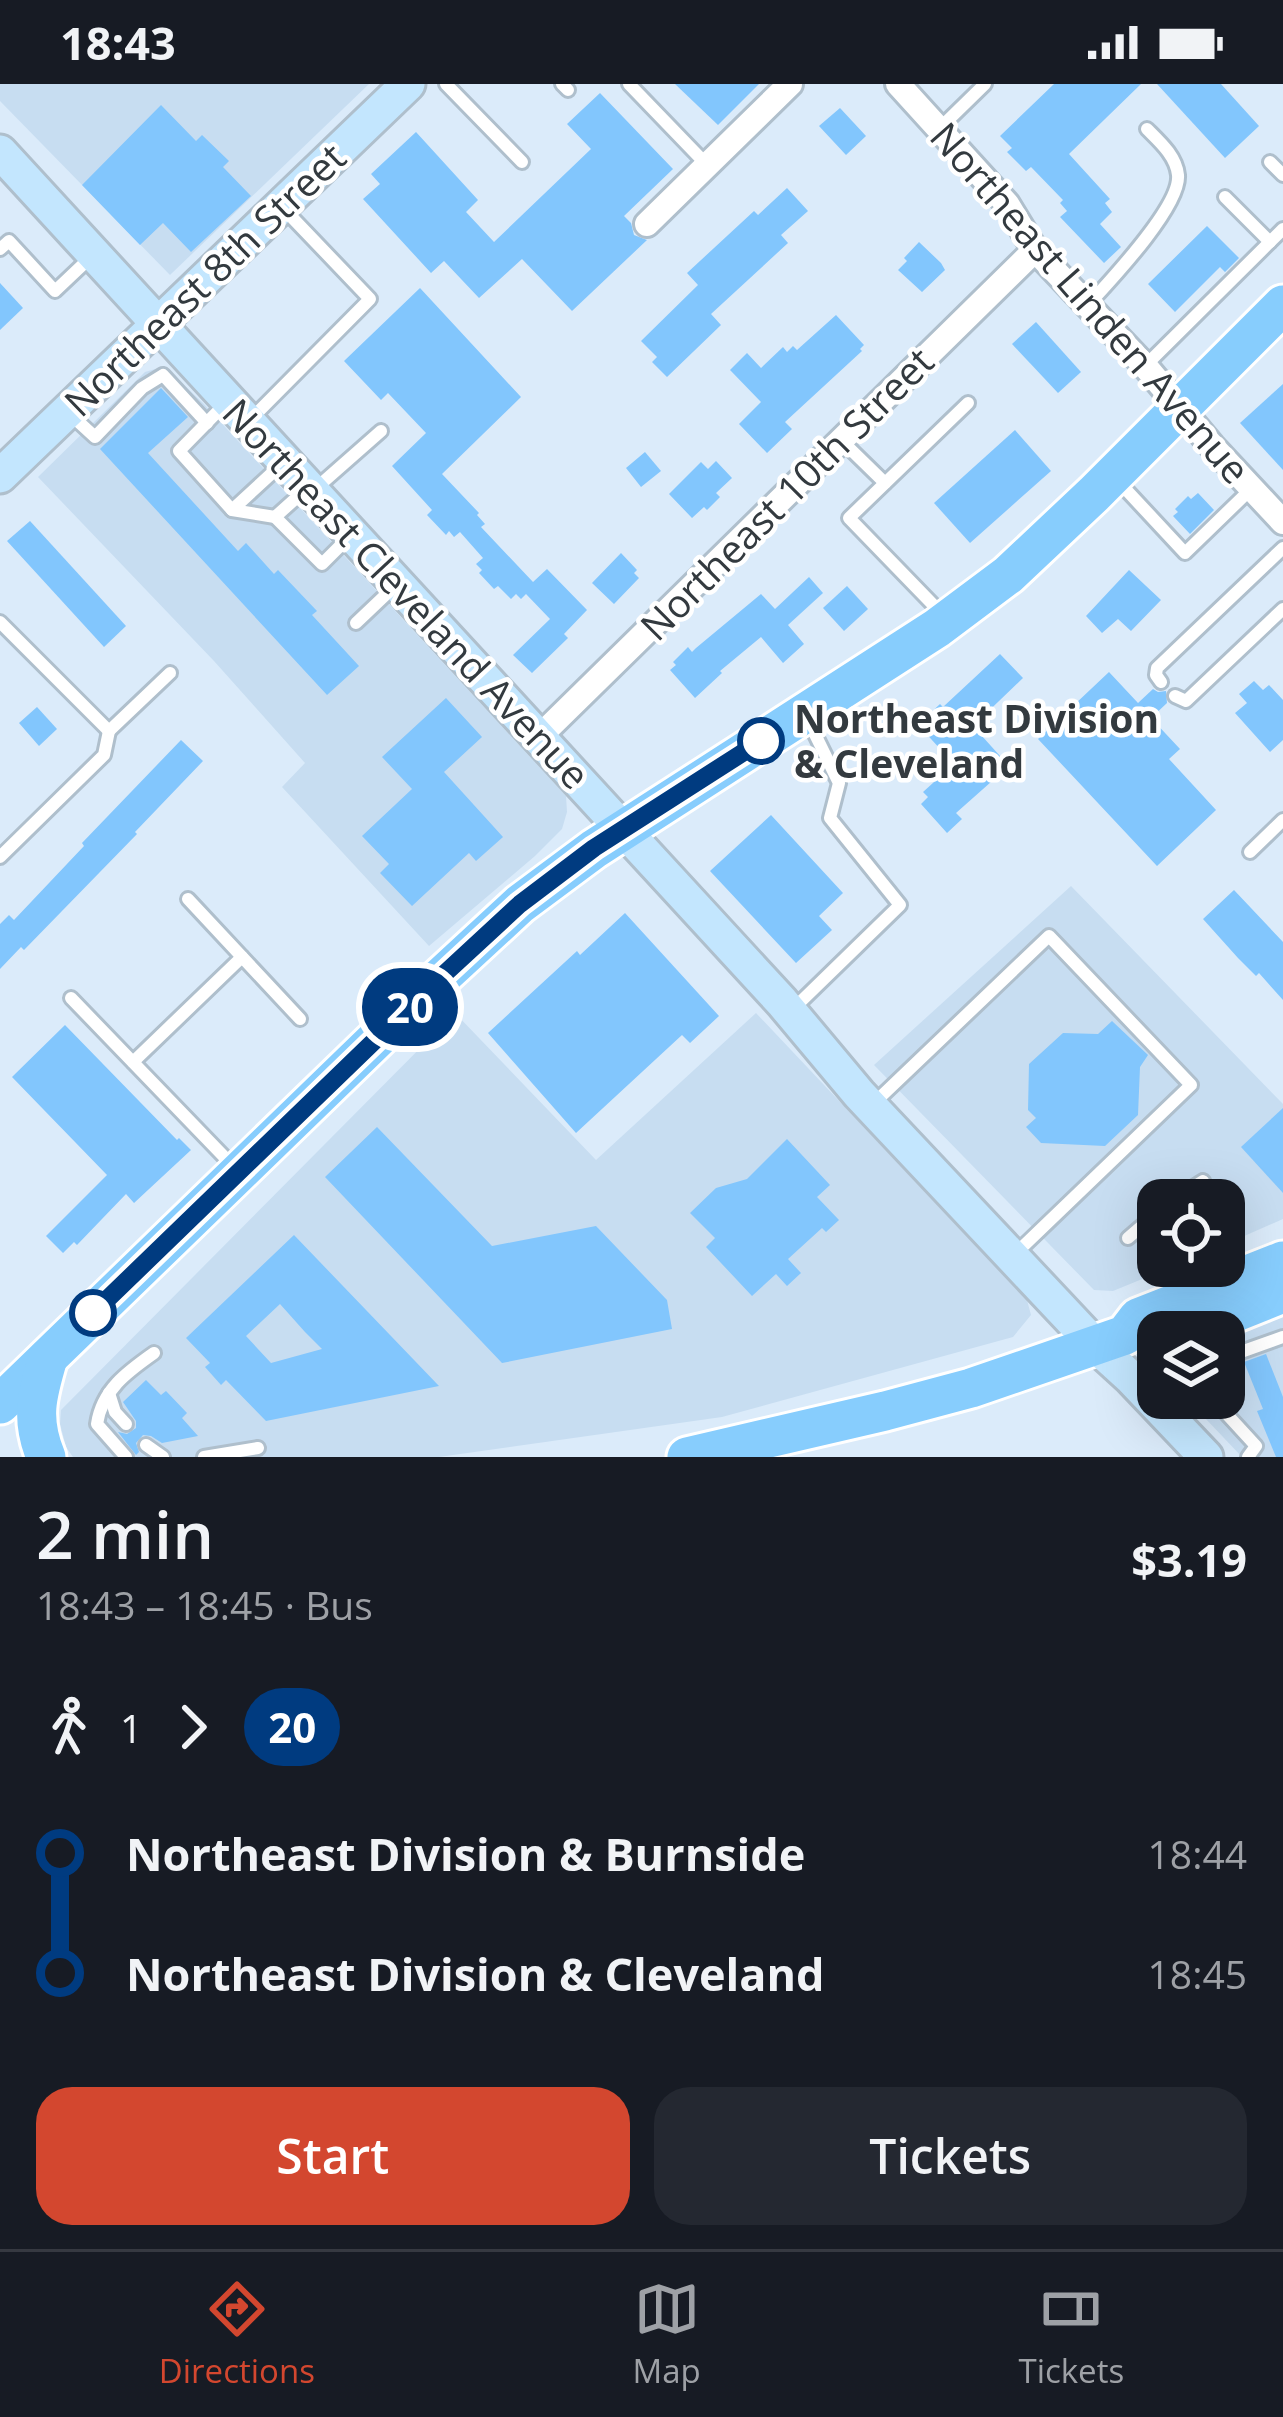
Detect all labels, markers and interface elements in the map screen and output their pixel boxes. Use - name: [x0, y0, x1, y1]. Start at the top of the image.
- text: 18:43: [60, 12, 176, 73]
- street label: Northeast Linden Avenue: [919, 110, 1263, 494]
- street label: Northeast 8th Street: [52, 131, 356, 427]
- street label: Northeast 10th Street: [628, 335, 944, 651]
- street label: Northeast Cleveland Avenue: [212, 386, 602, 800]
- place label: Northeast Division & Cleveland: [794, 691, 1159, 789]
- marker: Northeast Division & Cleveland: [739, 719, 783, 763]
- line badge: 20: [356, 968, 464, 1046]
- text: 20: [386, 978, 434, 1035]
- map controls: [1137, 1179, 1245, 1419]
- button: locate: [1137, 1179, 1245, 1287]
- unlabelled marker: [71, 1291, 115, 1335]
- button: layers: [1137, 1311, 1245, 1419]
- text: 2 min: [36, 1488, 214, 1578]
- text: $3.19: [1131, 1529, 1247, 1590]
- text: 18:43 – 18:45 · Bus: [36, 1578, 373, 1631]
- icon: walk: [36, 1694, 102, 1760]
- icon: forward: [160, 1694, 226, 1760]
- text: 20: [268, 1698, 316, 1755]
- text: 1: [120, 1701, 142, 1754]
- text: Northeast Division & Burnside: [126, 1823, 805, 1884]
- text: 18:44: [1148, 1827, 1247, 1880]
- text: Northeast Division & Cleveland: [126, 1943, 825, 2004]
- text: 18:45: [1148, 1947, 1247, 2000]
- button: Start: [36, 2087, 630, 2225]
- button: Tickets: [654, 2087, 1247, 2225]
- tab: Directions: [159, 2276, 315, 2393]
- tab: Map: [633, 2276, 701, 2393]
- tab: Tickets: [1018, 2276, 1124, 2393]

